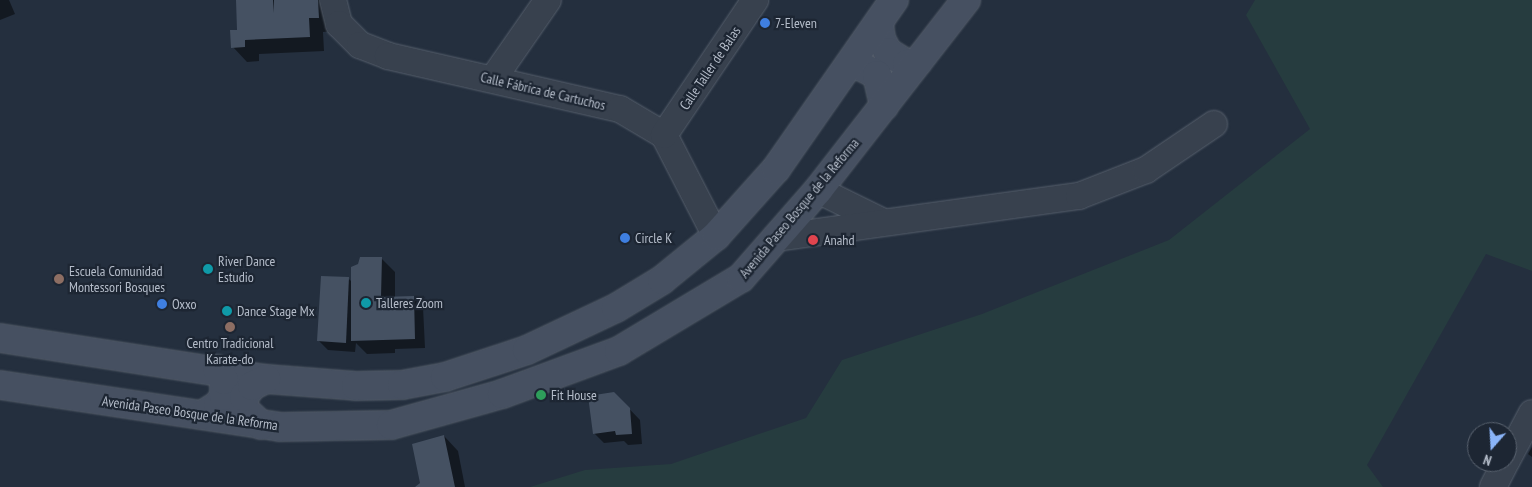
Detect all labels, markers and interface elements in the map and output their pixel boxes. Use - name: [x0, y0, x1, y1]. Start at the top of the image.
- place label: 7-Eleven: [775, 15, 817, 31]
- marker: 7-Eleven: [759, 17, 771, 29]
- street label: Calle Taller de Balas: [676, 23, 744, 113]
- street label: Calle Fábrica de Cartuchos: [479, 68, 607, 114]
- street label: Avenida Paseo Bosque de la Reforma: [736, 135, 862, 281]
- place label: Circle K: [635, 230, 672, 246]
- marker: Circle K: [619, 232, 631, 244]
- place label: Anahd: [824, 232, 855, 248]
- marker: Anahd: [806, 233, 820, 247]
- place label: River Dance Estudio: [218, 253, 275, 286]
- place label: Escuela Comunidad Montessori Bosques: [69, 263, 165, 296]
- marker: River Dance Estudio: [202, 263, 214, 275]
- marker: Escuela Comunidad Montessori Bosques: [53, 273, 65, 285]
- place label: Talleres Zoom: [376, 295, 443, 311]
- place label: Oxxo: [172, 296, 196, 312]
- marker: Talleres Zoom: [360, 297, 372, 309]
- marker: Oxxo: [156, 298, 168, 310]
- place label: Dance Stage Mx: [237, 303, 315, 319]
- marker: Dance Stage Mx: [221, 305, 233, 317]
- marker: Centro Tradicional Karate-do: [224, 321, 236, 333]
- place label: Centro Tradicional Karate-do: [186, 335, 274, 368]
- place label: Fit House: [551, 387, 597, 403]
- marker: Fit House: [535, 389, 547, 401]
- street label: Avenida Paseo Bosque de la Reforma: [101, 392, 279, 434]
- north arrow: [1467, 422, 1517, 472]
- text: N: [1481, 450, 1494, 470]

